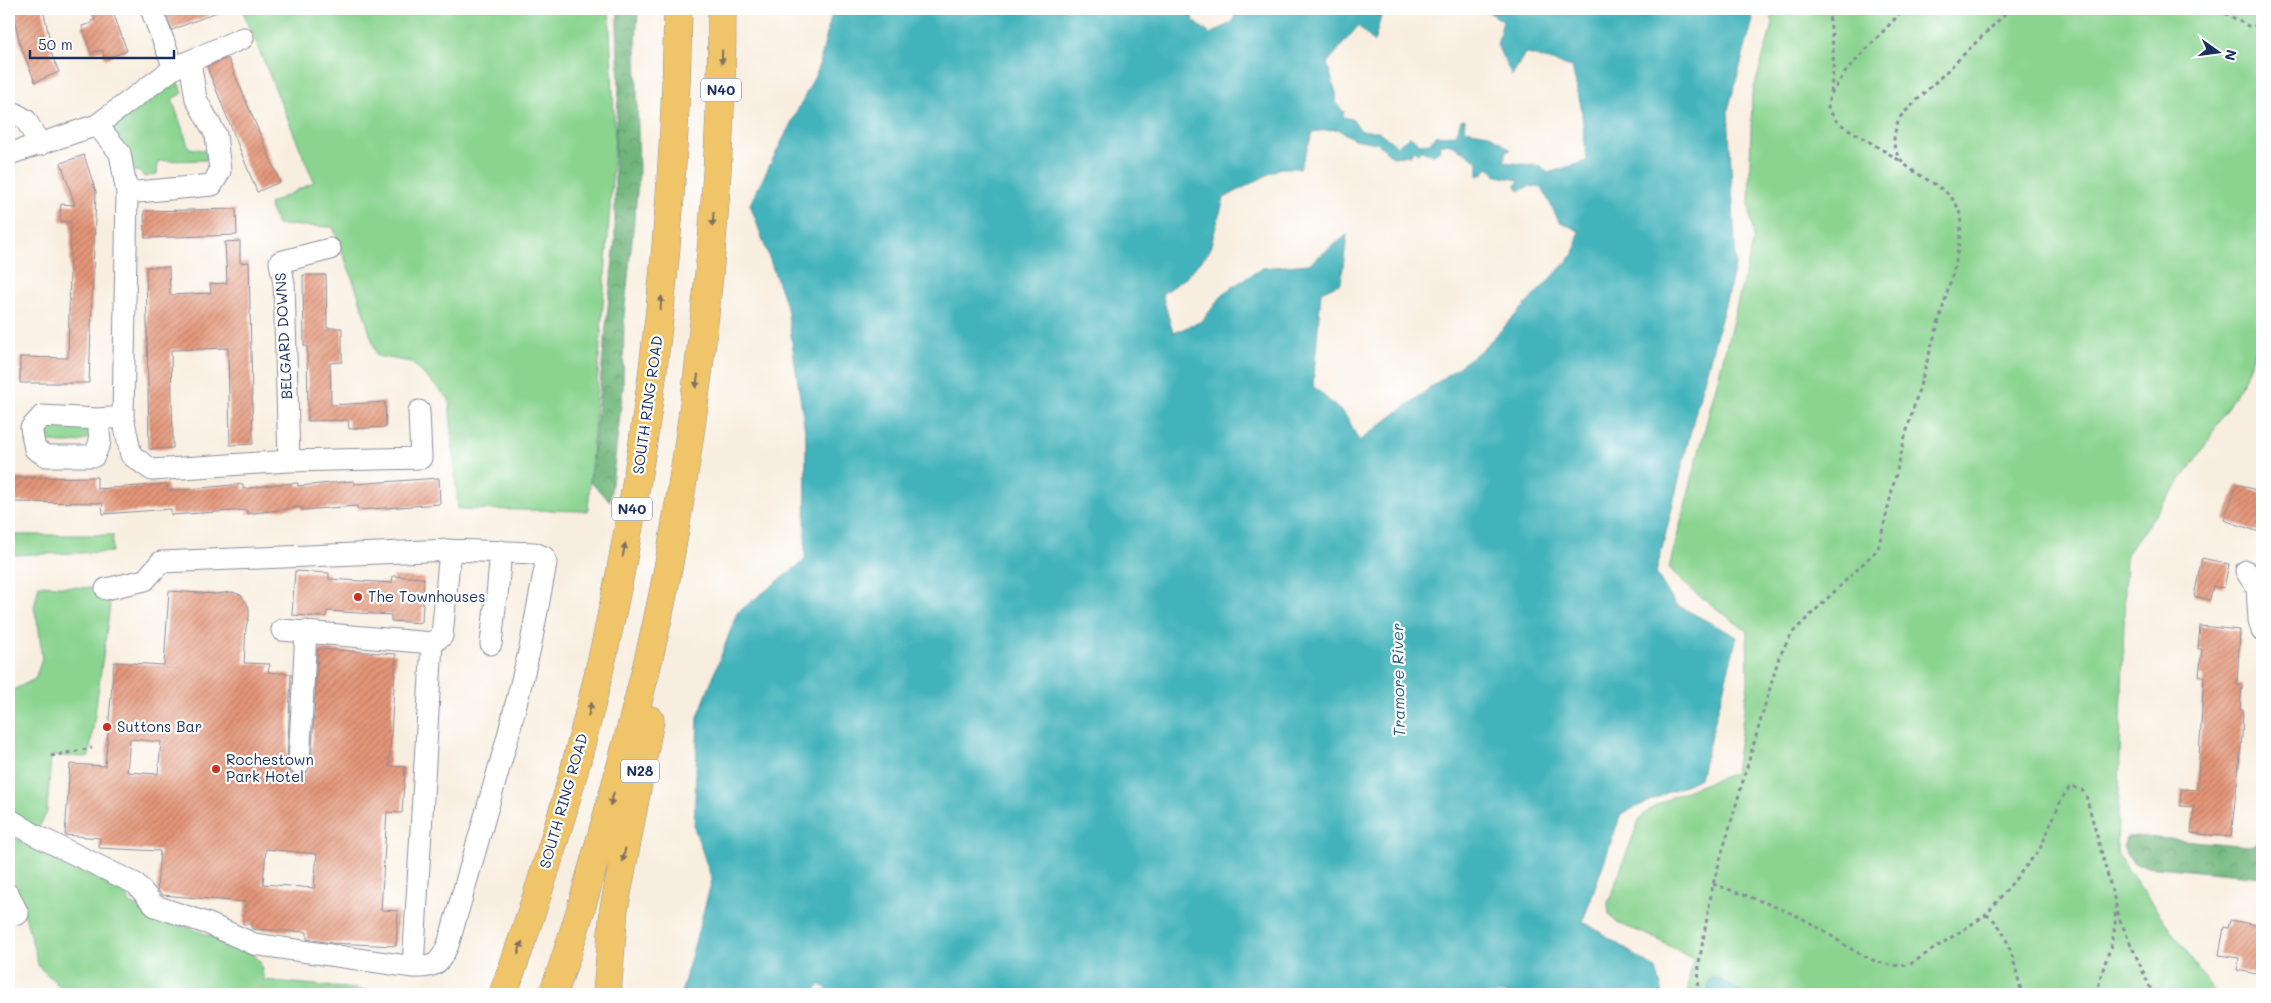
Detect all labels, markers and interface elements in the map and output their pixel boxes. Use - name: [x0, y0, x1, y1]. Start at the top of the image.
- scale bar: [30, 28, 174, 60]
- north arrow: [2194, 28, 2244, 78]
- text: 50 m: [38, 34, 73, 54]
- text: N: [2221, 48, 2242, 63]
- one-way arrow: [718, 50, 726, 66]
- road number: N40: [701, 78, 741, 102]
- one-way arrow: [709, 212, 717, 228]
- street label: BELGARD DOWNS: [270, 272, 296, 400]
- one-way arrow: [658, 294, 666, 310]
- street label: SOUTH RING ROAD: [627, 334, 667, 475]
- one-way arrow: [693, 373, 701, 389]
- road number: N40: [612, 498, 652, 520]
- one-way arrow: [620, 542, 628, 557]
- place label: The Townhouses: [368, 586, 486, 606]
- marker: The Townhouses: [352, 591, 364, 603]
- water label: Tramore River: [1386, 623, 1409, 737]
- one-way arrow: [587, 701, 595, 716]
- place label: Suttons Bar: [117, 716, 202, 736]
- marker: Suttons Bar: [101, 721, 113, 733]
- street label: SOUTH RING ROAD: [534, 731, 592, 871]
- place label: Rochestown Park Hotel: [226, 749, 314, 786]
- road number: N28: [621, 759, 659, 782]
- marker: Rochestown Park Hotel: [210, 763, 222, 775]
- one-way arrow: [607, 792, 615, 807]
- one-way arrow: [619, 847, 627, 863]
- one-way arrow: [516, 941, 524, 956]

